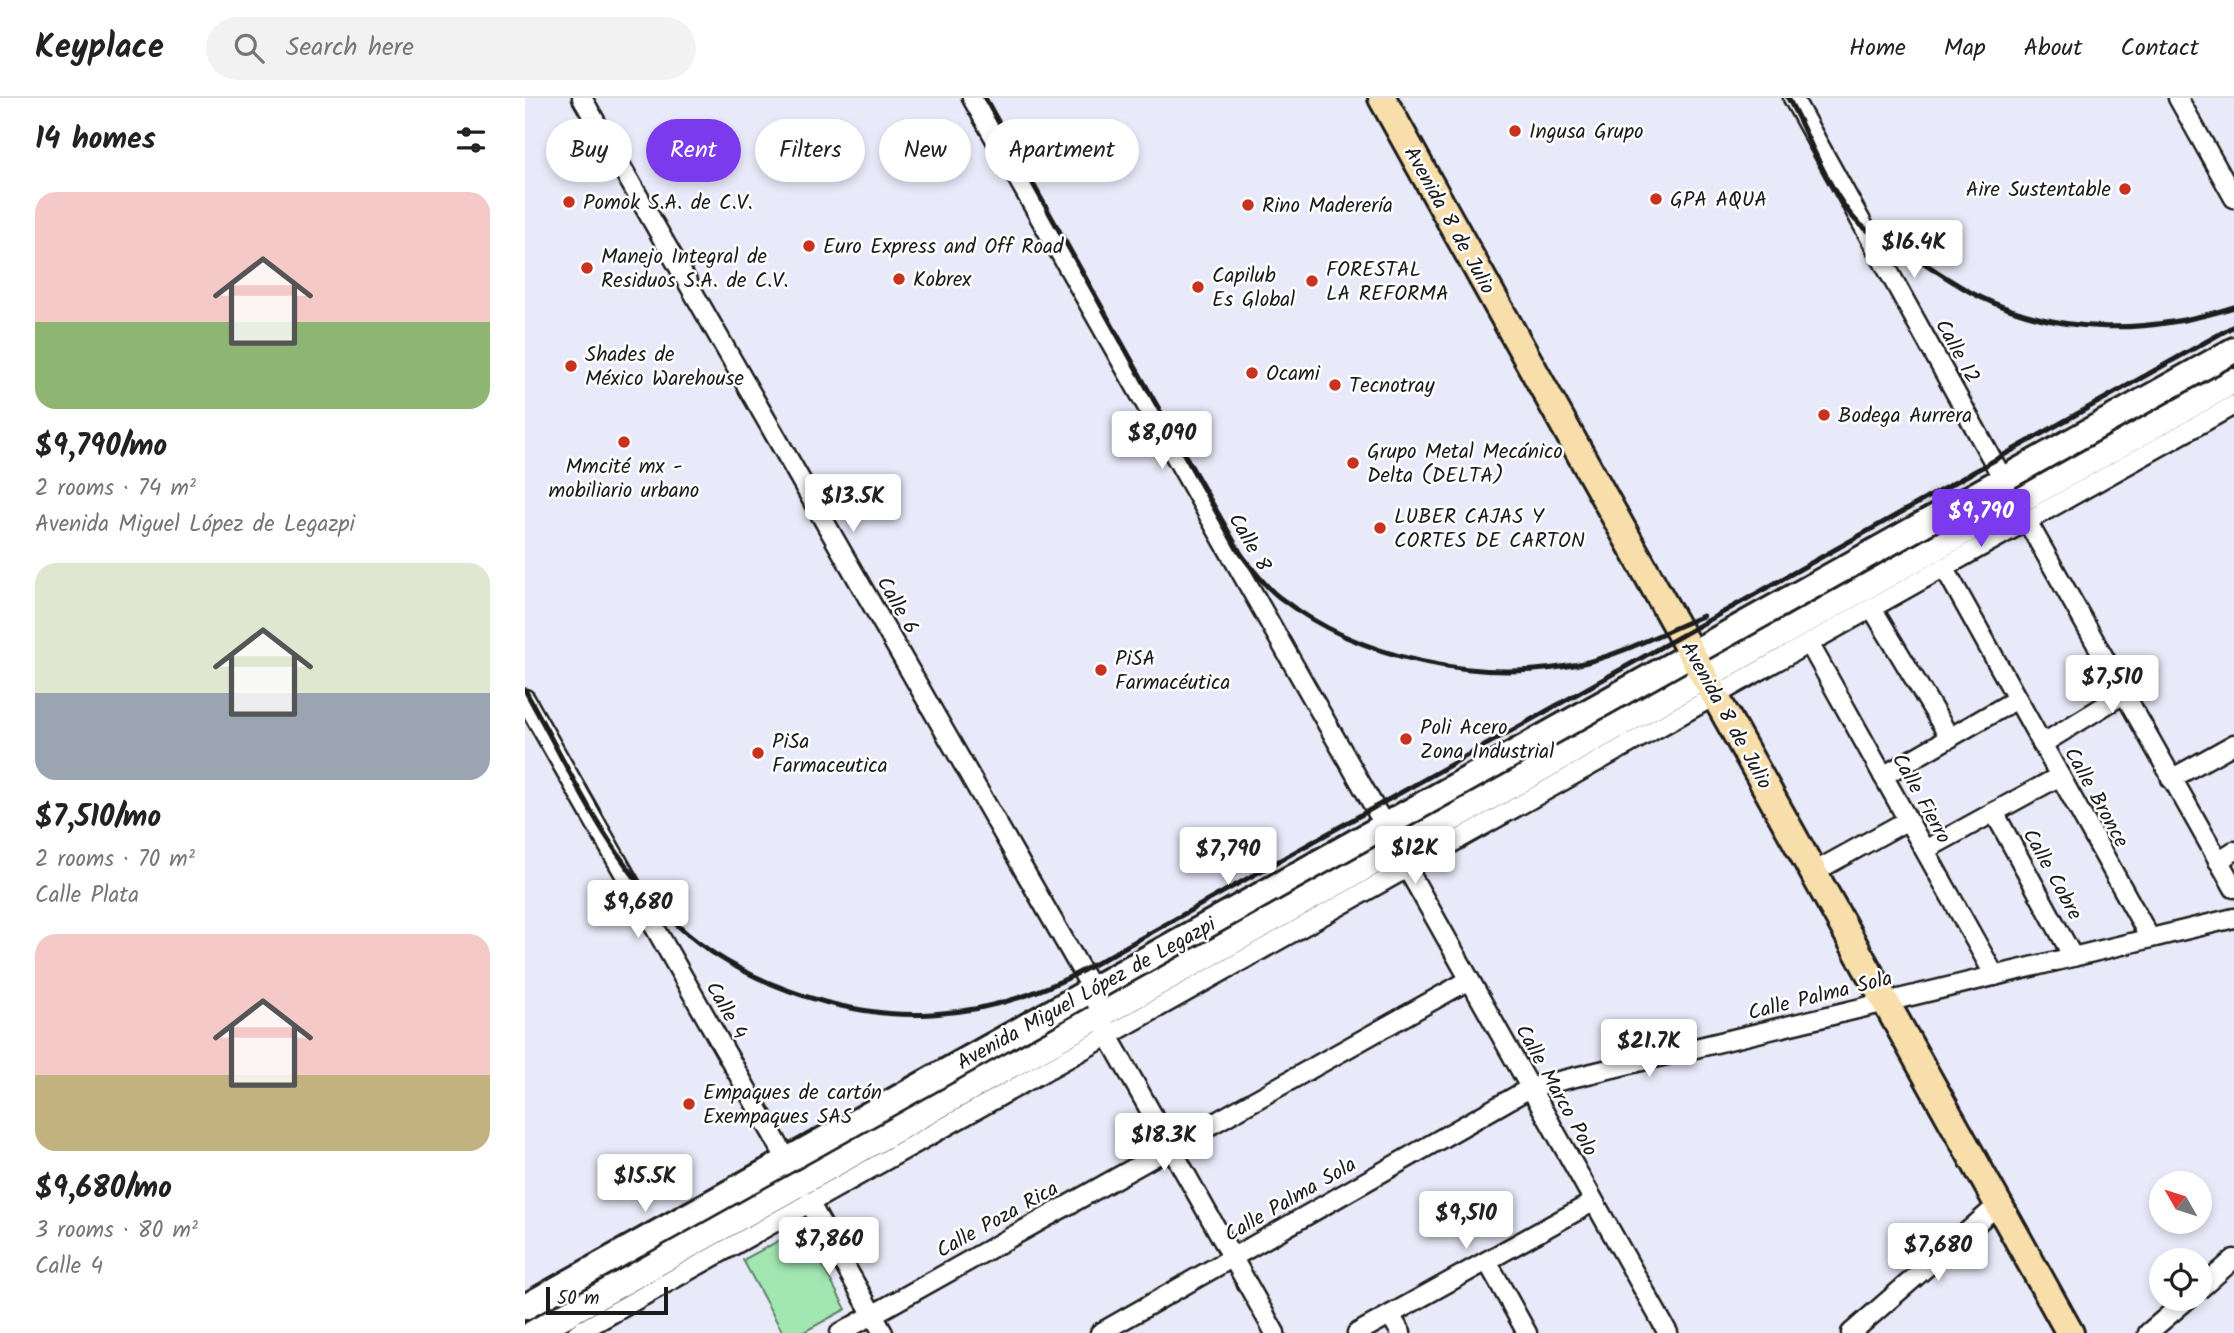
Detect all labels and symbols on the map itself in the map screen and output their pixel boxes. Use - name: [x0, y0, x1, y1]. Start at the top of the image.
- place label: Ingusa Grupo: [1529, 116, 1643, 149]
- marker: Ingusa Grupo: [1507, 123, 1523, 139]
- street label: Avenida 8 de Julio: [1394, 141, 1503, 301]
- place label: Aire Sustentable: [1966, 174, 2112, 207]
- marker: Aire Sustentable: [2117, 181, 2133, 197]
- place label: GPA AQUA: [1670, 184, 1767, 217]
- place label: Pomok S.A. de C.V.: [583, 187, 753, 220]
- place label: Rino Maderería: [1262, 190, 1393, 223]
- marker: GPA AQUA: [1648, 191, 1664, 207]
- marker: Pomok S.A. de C.V.: [561, 194, 577, 210]
- marker: Rino Maderería: [1240, 197, 1256, 213]
- pin: $16.4K: [1857, 220, 1971, 280]
- place label: Euro Express and Off Road: [823, 231, 1064, 264]
- marker: Euro Express and Off Road: [801, 238, 817, 254]
- place label: Manejo Integral de Residuos S.A. de C.V.: [601, 241, 788, 298]
- place label: FORESTAL LA REFORMA: [1326, 254, 1449, 311]
- marker: Manejo Integral de Residuos S.A. de C.V.: [579, 260, 595, 276]
- place label: Capilub Es Global: [1212, 260, 1295, 317]
- place label: Kobrex: [913, 264, 972, 297]
- marker: Kobrex: [891, 271, 907, 287]
- marker: FORESTAL LA REFORMA: [1304, 273, 1320, 289]
- marker: Capilub Es Global: [1190, 279, 1206, 295]
- street label: Calle 12: [1925, 313, 1988, 390]
- place label: Shades de México Warehouse: [585, 339, 744, 396]
- marker: Shades de México Warehouse: [563, 358, 579, 374]
- place label: Ocami: [1266, 358, 1321, 391]
- marker: Ocami: [1244, 365, 1260, 381]
- place label: Tecnotray: [1349, 370, 1435, 403]
- marker: Tecnotray: [1327, 377, 1343, 393]
- place label: Bodega Aurrera: [1838, 400, 1972, 433]
- marker: Bodega Aurrera: [1816, 407, 1832, 423]
- pin: $8,090: [1105, 412, 1219, 471]
- marker: Mmcité mx - mobiliario urbano: [616, 434, 632, 450]
- place label: Grupo Metal Mecánico Delta (DELTA): [1367, 436, 1563, 493]
- place label: Mmcité mx - mobiliario urbano: [549, 451, 699, 508]
- marker: Grupo Metal Mecánico Delta (DELTA): [1345, 455, 1361, 471]
- pin: $13.5K: [796, 474, 910, 534]
- pin: $9,790: [1924, 490, 2038, 549]
- place label: LUBER CAJAS Y CORTES DE CARTON: [1394, 501, 1585, 558]
- street label: Calle 8: [1219, 507, 1279, 579]
- marker: LUBER CAJAS Y CORTES DE CARTON: [1372, 520, 1388, 536]
- street label: Calle 6: [867, 571, 927, 641]
- street label: Avenida 8 de Julio: [1671, 636, 1780, 796]
- place label: PiSA Farmacéutica: [1115, 643, 1230, 700]
- pin: $7,510: [2055, 656, 2169, 715]
- marker: PiSA Farmacéutica: [1093, 662, 1109, 678]
- place label: Poli Acero Zona Industrial: [1420, 712, 1554, 769]
- place label: PiSa Farmaceutica: [772, 726, 888, 783]
- marker: Poli Acero Zona Industrial: [1398, 731, 1414, 747]
- street label: Calle Bronce: [2054, 741, 2137, 854]
- marker: PiSa Farmaceutica: [750, 745, 766, 761]
- street label: Calle Fierro: [1882, 747, 1959, 850]
- street label: Calle Cobre: [2013, 823, 2091, 927]
- pin: $12K: [1374, 826, 1456, 886]
- pin: $7,790: [1171, 828, 1285, 887]
- pin: $9,680: [581, 880, 695, 940]
- street label: Avenida Miguel López de Legazpi: [951, 909, 1223, 1080]
- street label: Calle Palma Sola: [1745, 963, 1896, 1030]
- street label: Calle 4: [696, 976, 756, 1046]
- street label: Calle Marco Polo: [1506, 1019, 1606, 1163]
- pin: $21.7K: [1592, 1020, 1706, 1079]
- place label: Empaques de cartón Exempaques SAS: [703, 1077, 882, 1134]
- marker: Empaques de cartón Exempaques SAS: [681, 1096, 697, 1112]
- pin: $18.3K: [1107, 1114, 1221, 1173]
- street label: Calle Palma Sola: [1219, 1149, 1363, 1251]
- pin: $15.5K: [588, 1154, 702, 1214]
- north arrow: [2149, 1171, 2212, 1234]
- street label: Calle Poza Rica: [930, 1173, 1065, 1268]
- pin: $9,510: [1409, 1192, 1523, 1251]
- pin: $7,860: [772, 1218, 886, 1277]
- pin: $7,680: [1881, 1224, 1995, 1283]
- scale bar: [546, 1284, 669, 1316]

